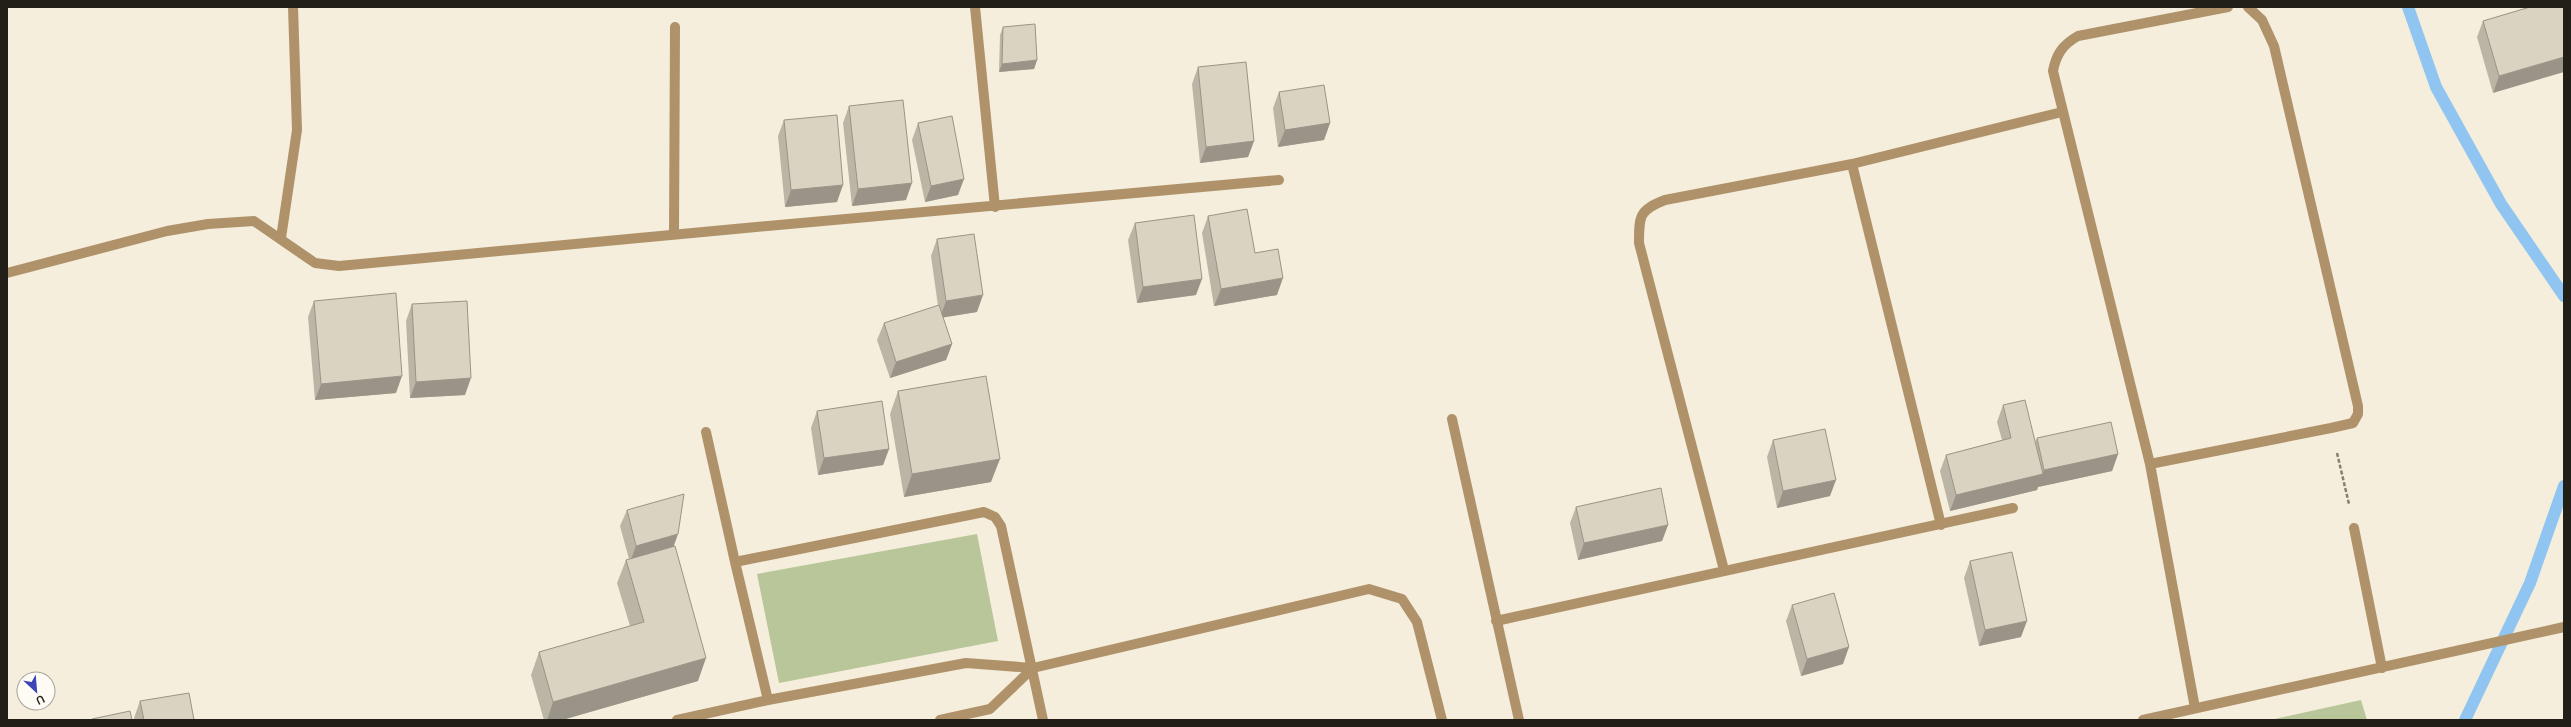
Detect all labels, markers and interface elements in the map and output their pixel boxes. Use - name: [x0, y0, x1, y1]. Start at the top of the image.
- north arrow: [16, 671, 56, 711]
- text: U: [34, 693, 47, 708]

